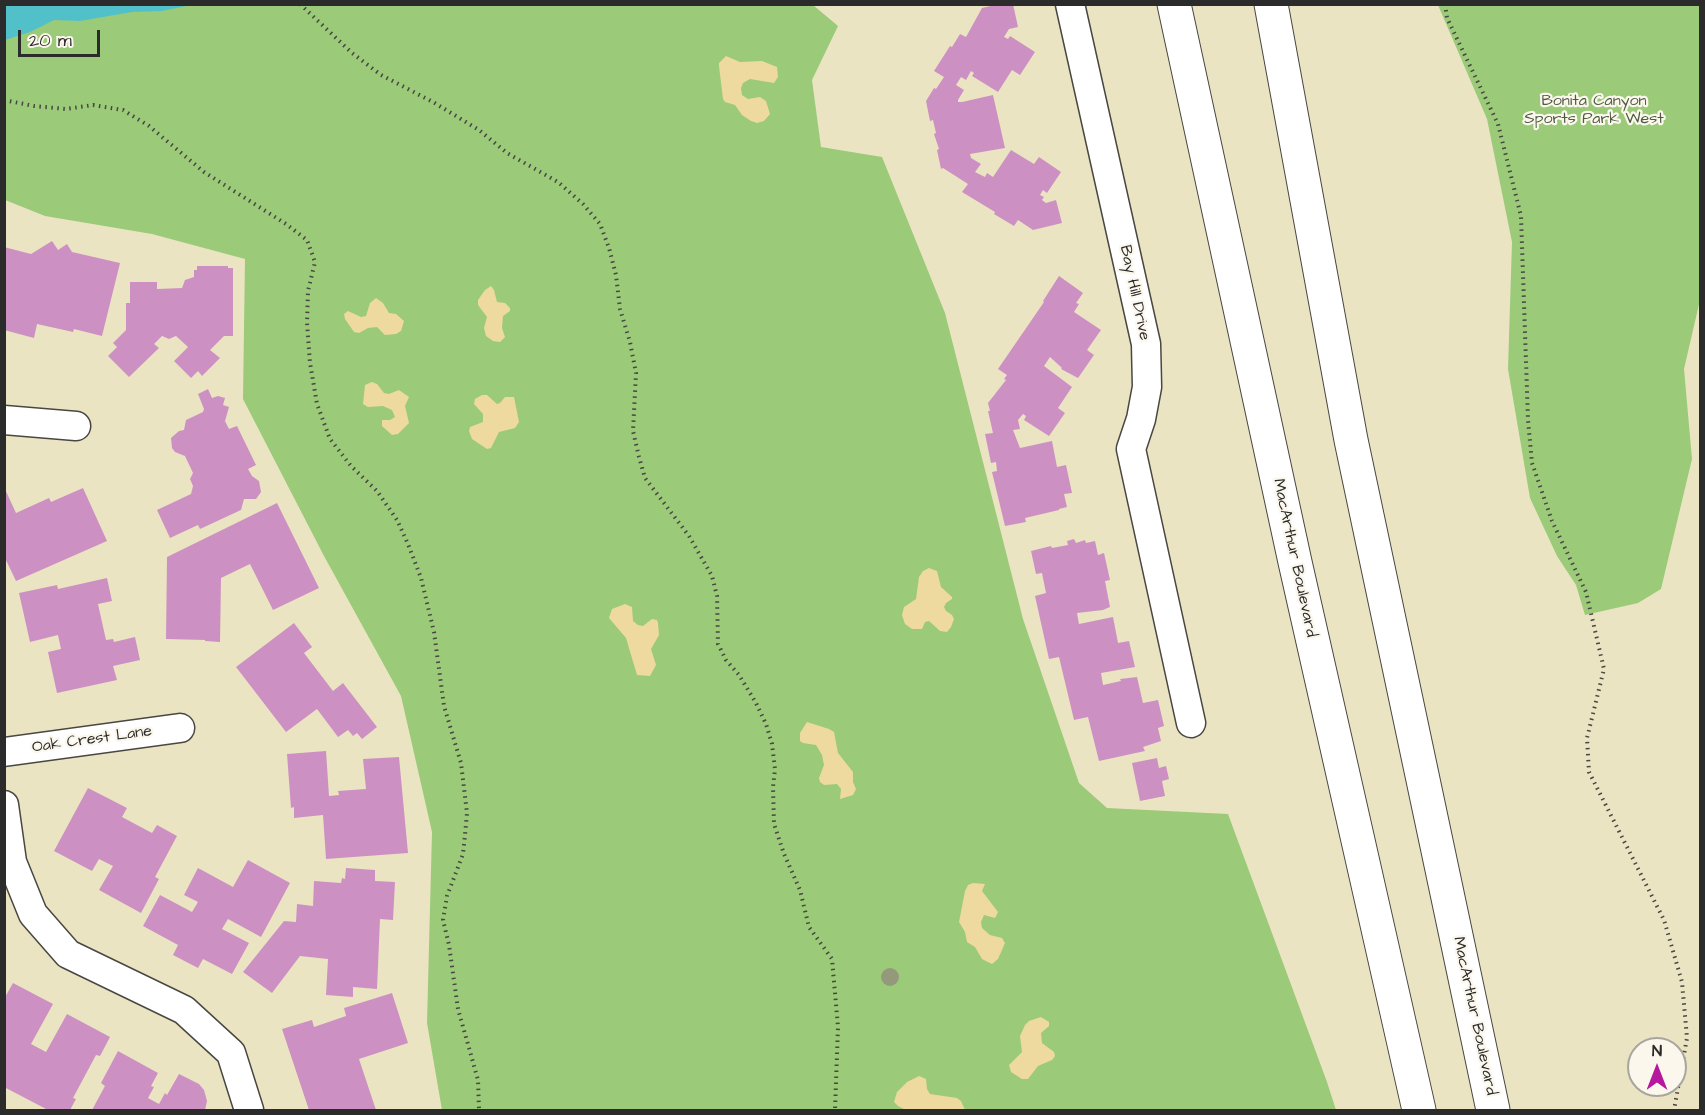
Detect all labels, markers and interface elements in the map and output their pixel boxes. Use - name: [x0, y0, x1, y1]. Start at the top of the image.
- scale bar: [21, 18, 104, 56]
- text: 20 m: [29, 28, 72, 53]
- park label: Bonita Canyon Sports Park West: [1524, 92, 1664, 130]
- street label: Bay Hill Drive: [1115, 244, 1153, 342]
- street label: MacArthur Boulevard: [1268, 477, 1320, 639]
- street label: Oak Crest Lane: [31, 722, 153, 758]
- street label: MacArthur Boulevard: [1448, 935, 1500, 1097]
- north arrow: [1627, 1037, 1687, 1097]
- text: N: [1652, 1040, 1662, 1062]

